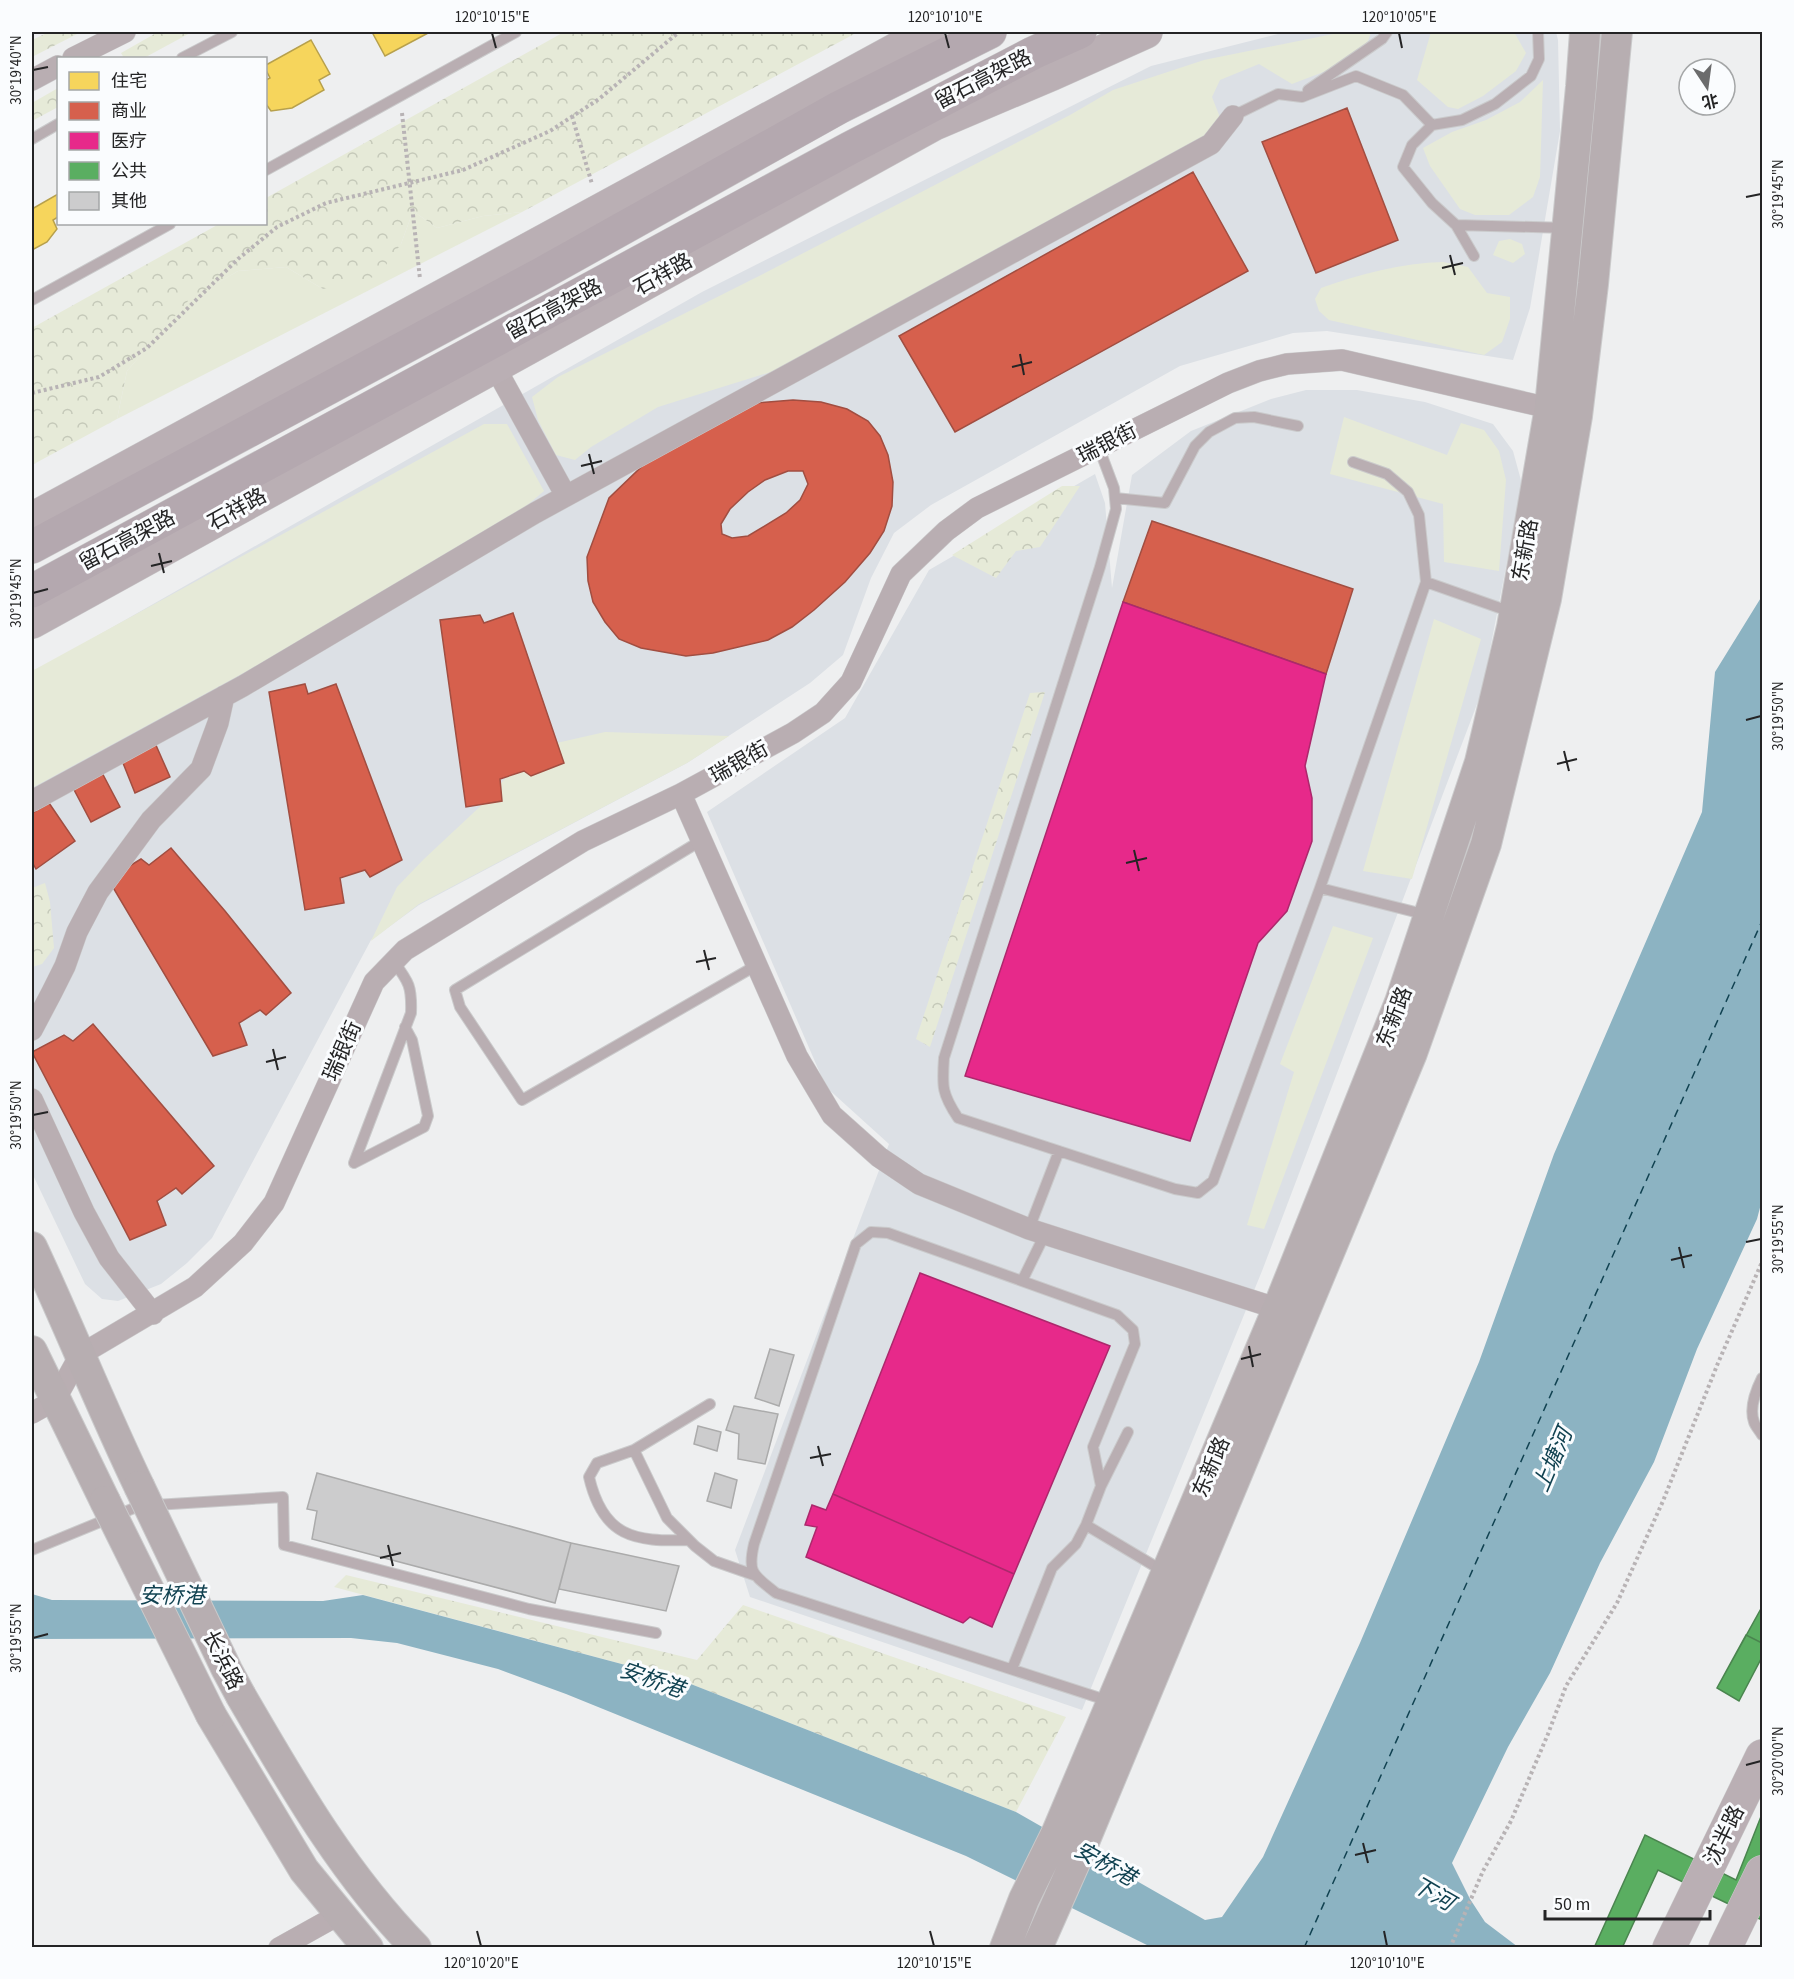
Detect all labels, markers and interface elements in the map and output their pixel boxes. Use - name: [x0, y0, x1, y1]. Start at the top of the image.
- text: 120°10'15"E: [454, 7, 530, 28]
- text: 120°10'10"E: [907, 7, 983, 28]
- text: 120°10'05"E: [1361, 7, 1437, 28]
- text: 30°19'40"N: [6, 35, 27, 105]
- street label: 留石高架路: [929, 42, 1037, 116]
- legend: [57, 57, 267, 225]
- north arrow: [1677, 57, 1737, 117]
- text: 住宅: [111, 69, 147, 94]
- text: 北: [1700, 88, 1720, 113]
- text: 商业: [111, 99, 147, 124]
- text: 医疗: [111, 129, 147, 154]
- text: 公共: [111, 159, 147, 184]
- text: 30°19'45"N: [1768, 159, 1789, 229]
- text: 其他: [111, 189, 147, 214]
- street label: 石祥路: [628, 246, 698, 302]
- street label: 留石高架路: [501, 271, 607, 347]
- street label: 瑞银街: [1072, 415, 1142, 471]
- street label: 石祥路: [202, 481, 272, 537]
- street label: 留石高架路: [74, 502, 180, 578]
- street label: 东新路: [1505, 516, 1545, 584]
- text: 30°19'45"N: [6, 558, 27, 628]
- text: 30°19'50"N: [1768, 681, 1789, 751]
- street label: 瑞银街: [704, 734, 774, 790]
- street label: 东新路: [1369, 982, 1419, 1052]
- street label: 瑞银街: [315, 1016, 369, 1086]
- text: 30°19'50"N: [6, 1080, 27, 1150]
- text: 30°19'55"N: [1768, 1204, 1789, 1274]
- water label: 上塘河: [1525, 1420, 1582, 1497]
- street label: 东新路: [1185, 1432, 1237, 1502]
- water label: 安桥港: [139, 1580, 208, 1612]
- text: 30°19'55"N: [6, 1603, 27, 1673]
- street label: 长浜路: [195, 1625, 251, 1695]
- water label: 安桥港: [616, 1654, 691, 1707]
- text: 30°20'00"N: [1768, 1726, 1789, 1796]
- street label: 沈半路: [1697, 1800, 1751, 1870]
- water label: 安桥港: [1068, 1834, 1144, 1895]
- water label: 下河: [1406, 1869, 1464, 1921]
- scale bar: [1545, 1883, 1710, 1921]
- text: 50 m: [1554, 1892, 1590, 1917]
- text: 120°10'20"E: [443, 1953, 519, 1974]
- text: 120°10'15"E: [896, 1953, 972, 1974]
- text: 120°10'10"E: [1349, 1953, 1425, 1974]

